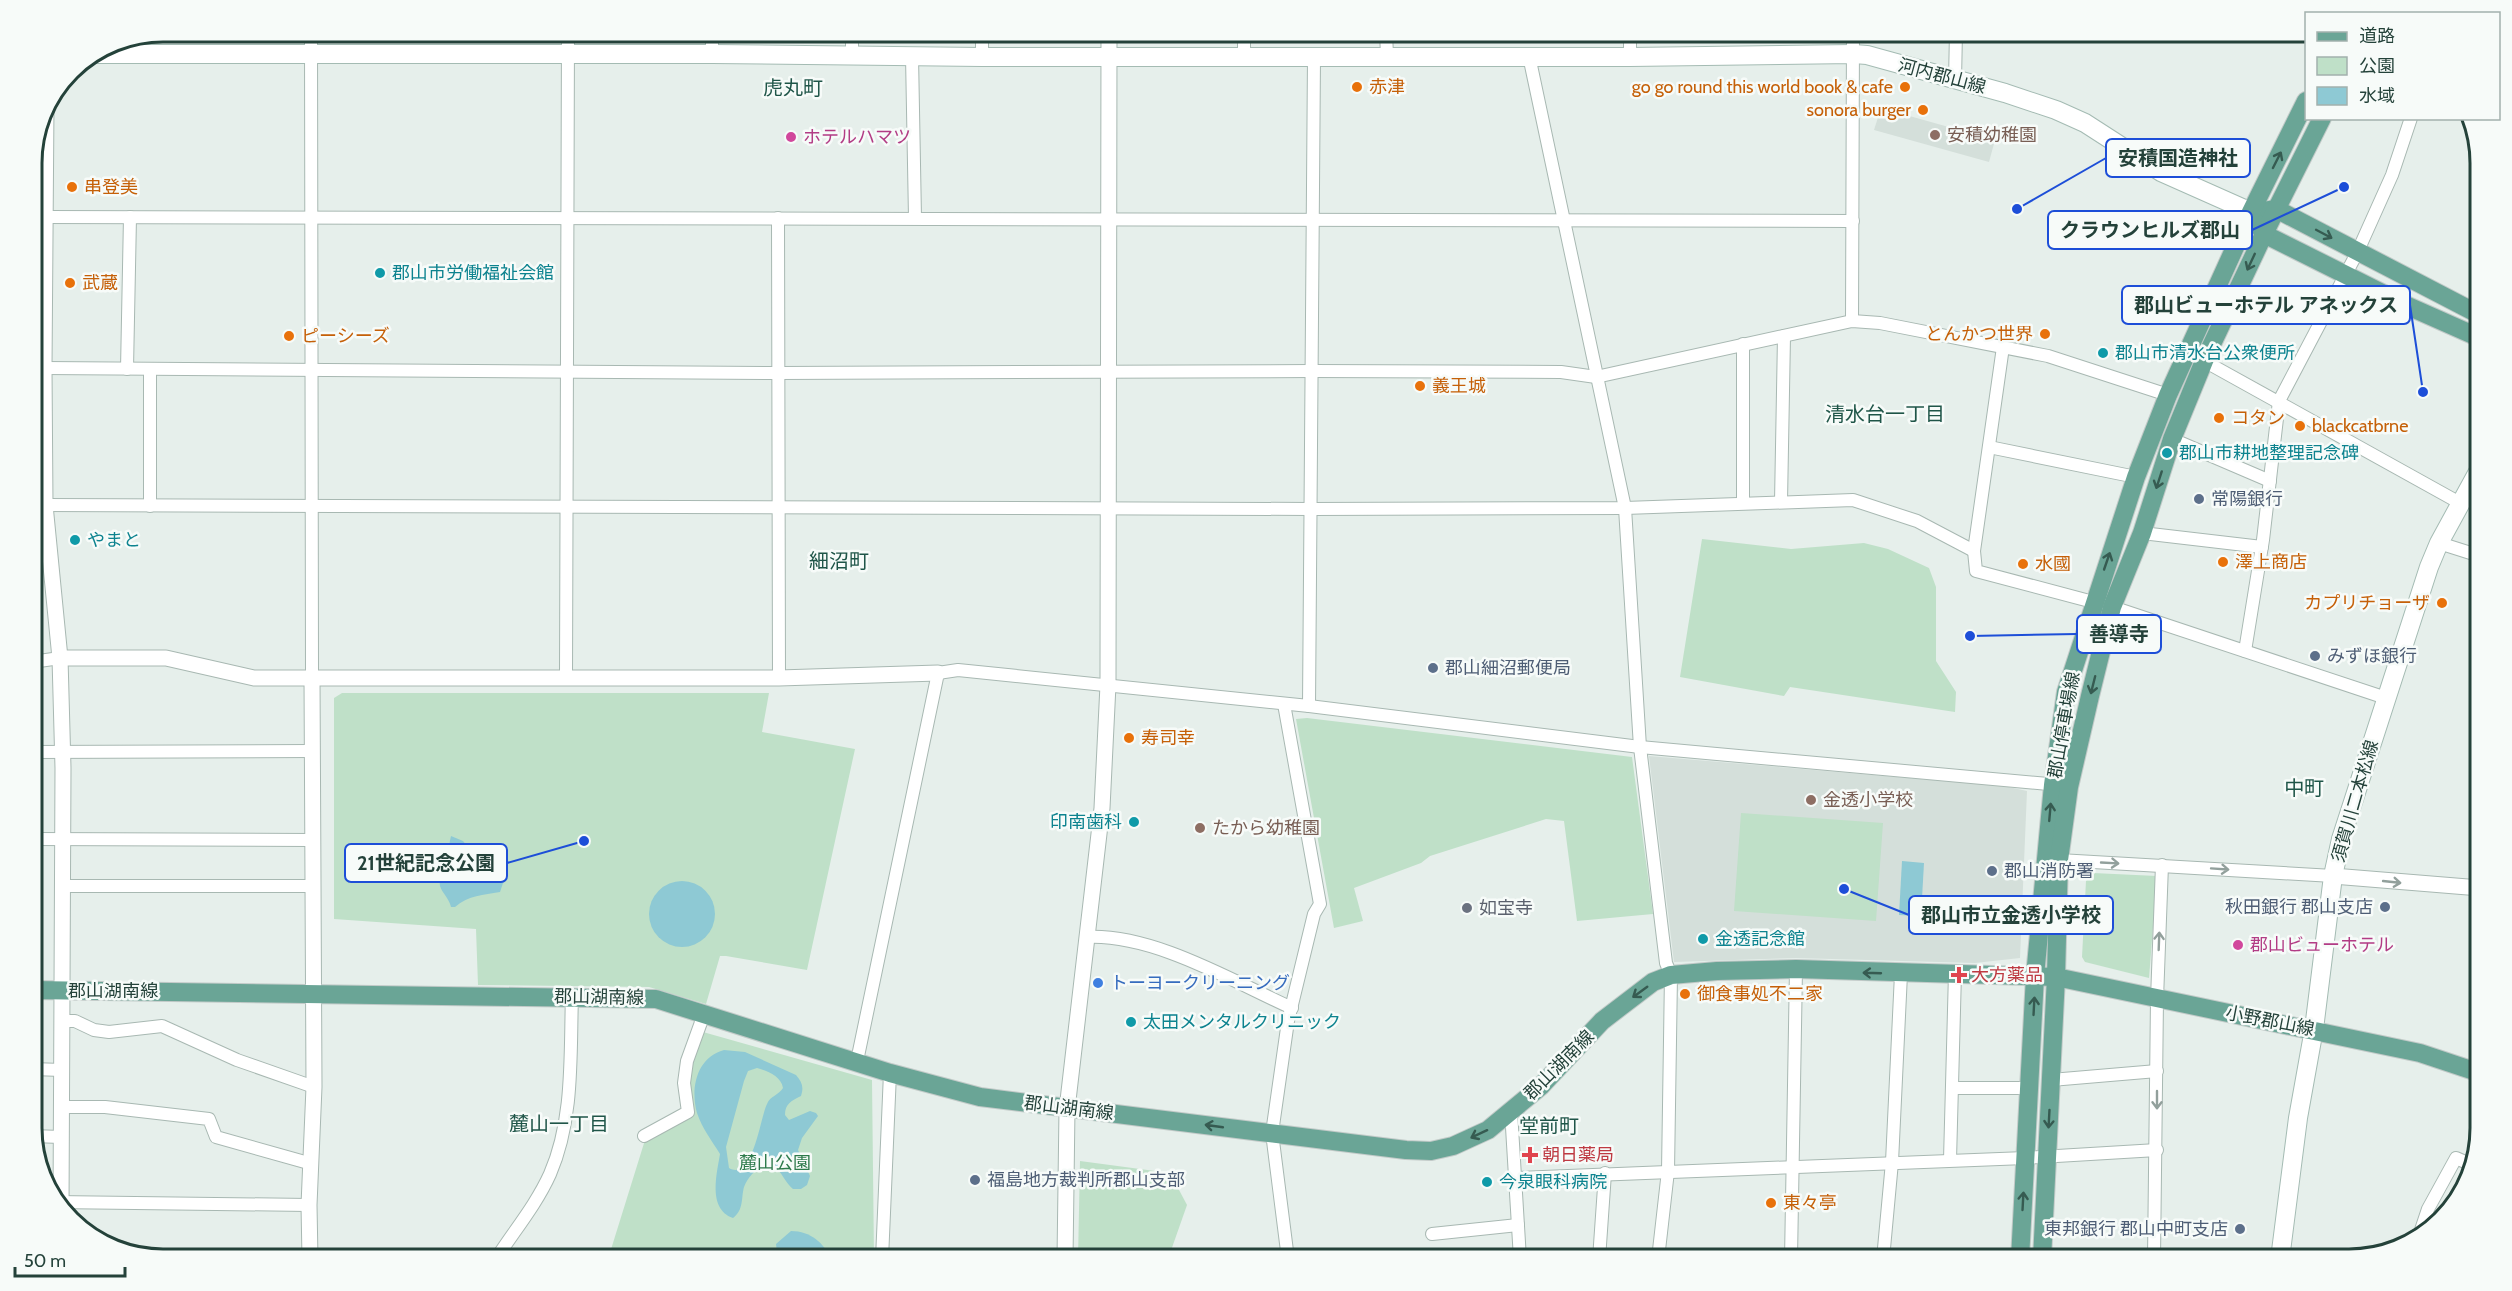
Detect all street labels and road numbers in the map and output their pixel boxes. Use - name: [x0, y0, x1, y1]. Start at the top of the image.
- street label: 河内郡山線: [1896, 54, 1988, 98]
- street label: 郡山停車場線: [2044, 670, 2084, 780]
- street label: 須賀川二本松線: [2327, 737, 2383, 865]
- street label: 郡山湖南線: [68, 980, 158, 1002]
- street label: 郡山湖南線: [554, 985, 644, 1009]
- street label: 小野郡山線: [2224, 1002, 2316, 1040]
- street label: 郡山湖南線: [1519, 1025, 1599, 1105]
- street label: 郡山湖南線: [1023, 1092, 1115, 1124]

